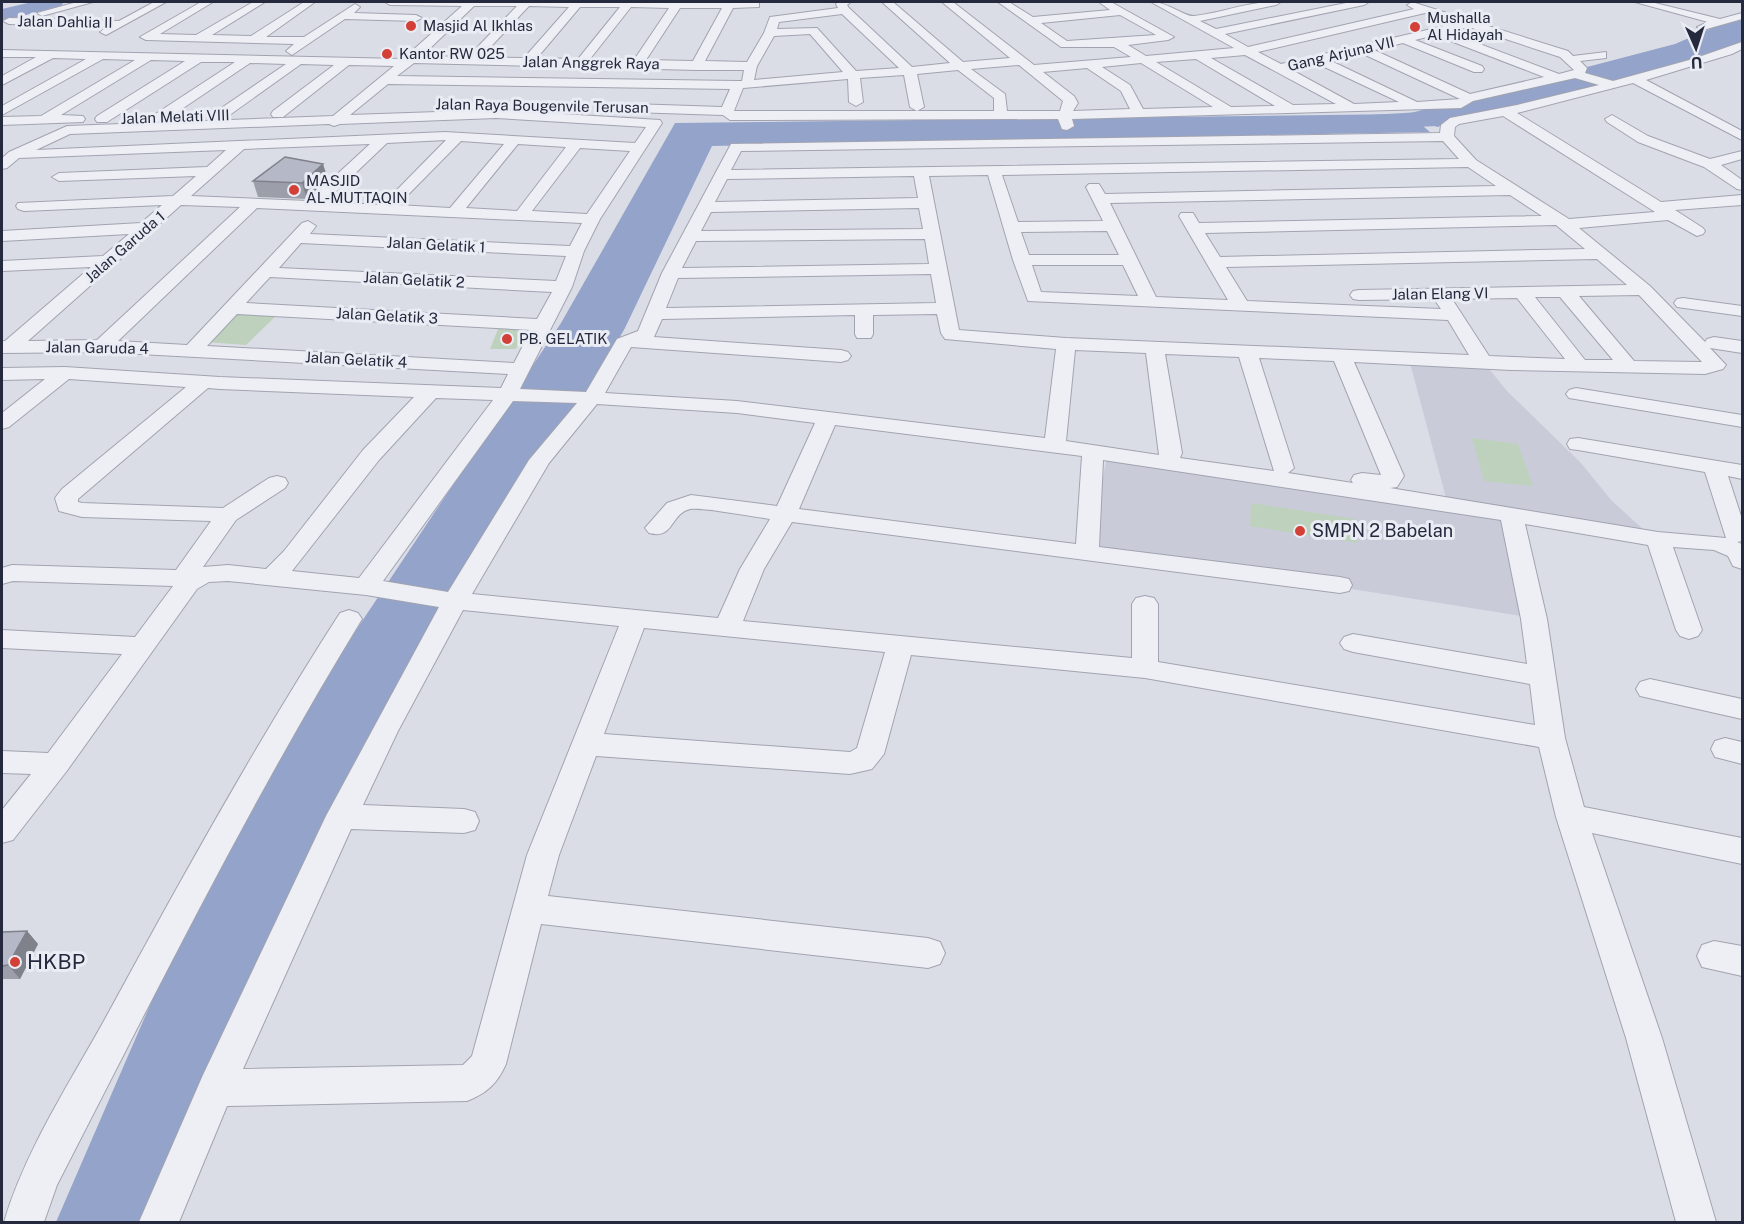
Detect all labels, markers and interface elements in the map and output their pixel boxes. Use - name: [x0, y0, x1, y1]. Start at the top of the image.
- place label: Mushalla Al Hidayah: [1427, 9, 1503, 43]
- street label: Jalan Dahlia II: [17, 12, 113, 31]
- place label: Masjid Al Ikhlas: [423, 17, 533, 34]
- north arrow: [1666, 18, 1726, 78]
- marker: Masjid Al Ikhlas: [404, 19, 418, 33]
- marker: Mushalla Al Hidayah: [1408, 20, 1422, 34]
- street label: Gang Arjuna VII: [1286, 33, 1396, 74]
- place label: Kantor RW 025: [399, 45, 505, 62]
- marker: Kantor RW 025: [380, 47, 394, 61]
- street label: Jalan Anggrek Raya: [522, 53, 660, 72]
- text: U: [1690, 53, 1703, 72]
- street label: Jalan Raya Bougenvile Terusan: [435, 95, 649, 116]
- street label: Jalan Melati VIII: [120, 106, 230, 127]
- place label: MASJID AL-MUTTAQIN: [306, 172, 408, 206]
- marker: MASJID AL-MUTTAQIN: [287, 183, 301, 197]
- street label: Jalan Garuda 1: [81, 207, 168, 286]
- street label: Jalan Gelatik 1: [386, 233, 486, 256]
- street label: Jalan Gelatik 2: [363, 268, 465, 291]
- street label: Jalan Elang VI: [1392, 284, 1488, 303]
- street label: Jalan Gelatik 3: [336, 304, 439, 327]
- place label: PB. GELATIK: [519, 330, 608, 347]
- marker: PB. GELATIK: [500, 332, 514, 346]
- street label: Jalan Garuda 4: [45, 338, 149, 357]
- street label: Jalan Gelatik 4: [305, 348, 408, 371]
- place label: SMPN 2 Babelan: [1312, 520, 1453, 541]
- marker: SMPN 2 Babelan: [1293, 524, 1307, 538]
- place label: HKBP: [27, 949, 85, 974]
- marker: HKBP: [8, 955, 22, 969]

